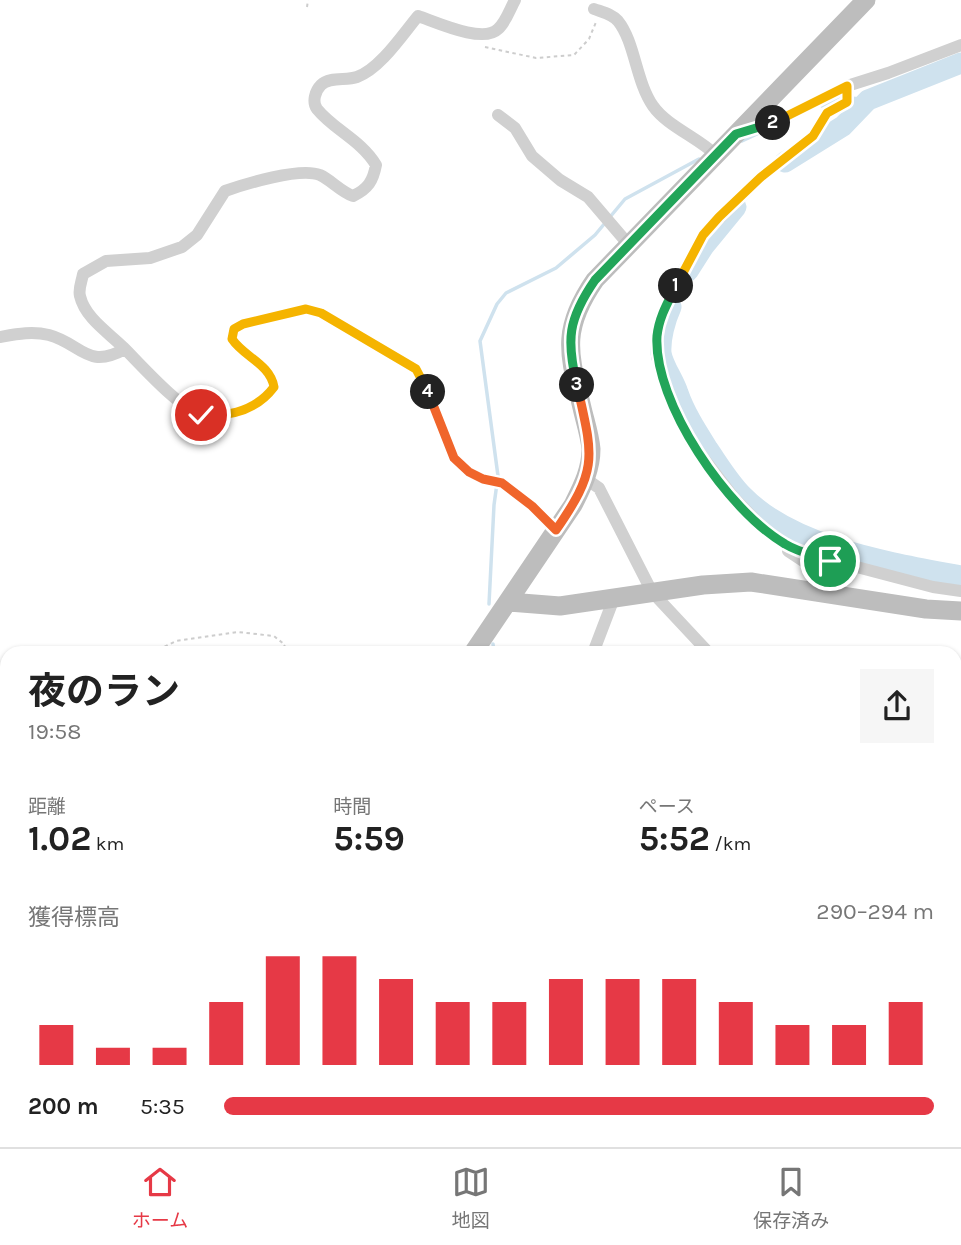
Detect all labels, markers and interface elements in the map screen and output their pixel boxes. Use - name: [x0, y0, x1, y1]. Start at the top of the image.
- pin: 2: [756, 106, 790, 140]
- text: 2: [767, 111, 778, 133]
- pin: 1: [658, 268, 694, 304]
- text: 1: [672, 274, 679, 296]
- pin: 3: [560, 368, 594, 402]
- text: 3: [571, 373, 582, 395]
- pin: 4: [410, 374, 446, 410]
- text: 4: [422, 380, 433, 402]
- pin: [171, 385, 231, 445]
- icon: check: [182, 396, 220, 434]
- pin: [800, 531, 860, 591]
- icon: arrive: [811, 542, 849, 580]
- text: 夜のラン: [28, 669, 180, 714]
- button: share: [860, 669, 934, 743]
- text: 19:58: [28, 718, 81, 745]
- text: 距離: [28, 796, 66, 818]
- text: 時間: [333, 796, 371, 818]
- text: ペース: [639, 796, 695, 818]
- text: 1.02: [28, 818, 91, 859]
- text: 5:59: [333, 818, 405, 859]
- text: 5:52: [639, 818, 710, 859]
- text: km: [91, 833, 124, 855]
- text: /km: [710, 833, 751, 855]
- text: 290–294 m: [816, 898, 934, 925]
- text: 獲得標高: [28, 904, 120, 931]
- text: 200 m: [28, 1093, 99, 1120]
- text: 5:35: [140, 1093, 185, 1120]
- tab: ホーム: [132, 1163, 188, 1232]
- tab: 地図: [452, 1163, 490, 1232]
- tab: 保存済み: [753, 1163, 829, 1232]

